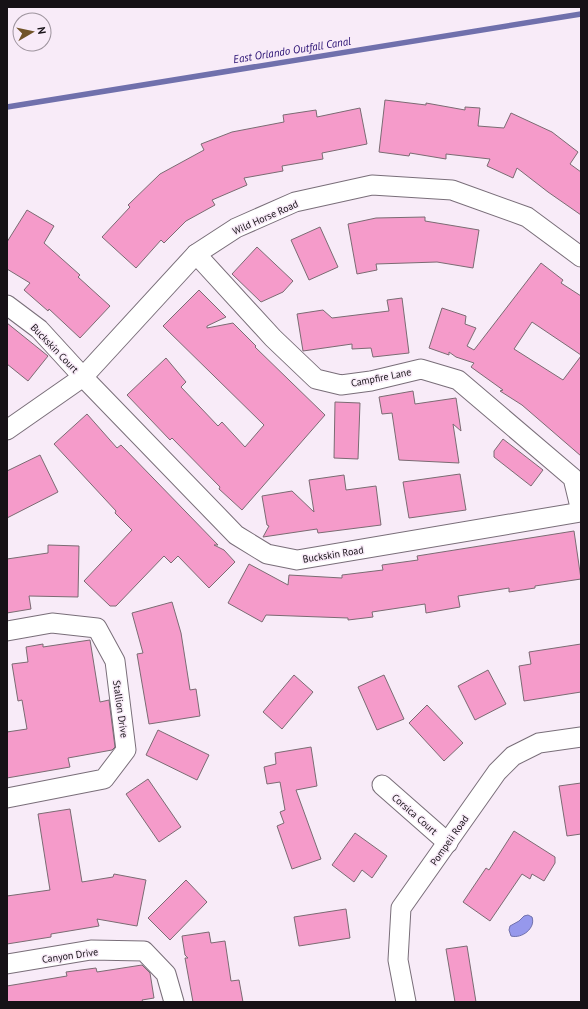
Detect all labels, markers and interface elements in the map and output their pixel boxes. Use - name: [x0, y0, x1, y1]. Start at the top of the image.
- north arrow: [12, 12, 52, 52]
- text: N: [34, 26, 49, 35]
- water label: East Orlando Outfall Canal: [232, 34, 352, 66]
- street label: Wild Horse Road: [230, 197, 300, 238]
- street label: Buckskin Court: [28, 321, 82, 376]
- street label: Campfire Lane: [350, 365, 412, 390]
- street label: Buckskin Road: [302, 543, 364, 566]
- street label: Stallion Drive: [110, 679, 131, 739]
- street label: Corsica Court: [389, 791, 441, 838]
- street label: Pompeii Road: [427, 813, 471, 868]
- street label: Canyon Drive: [41, 945, 99, 966]

